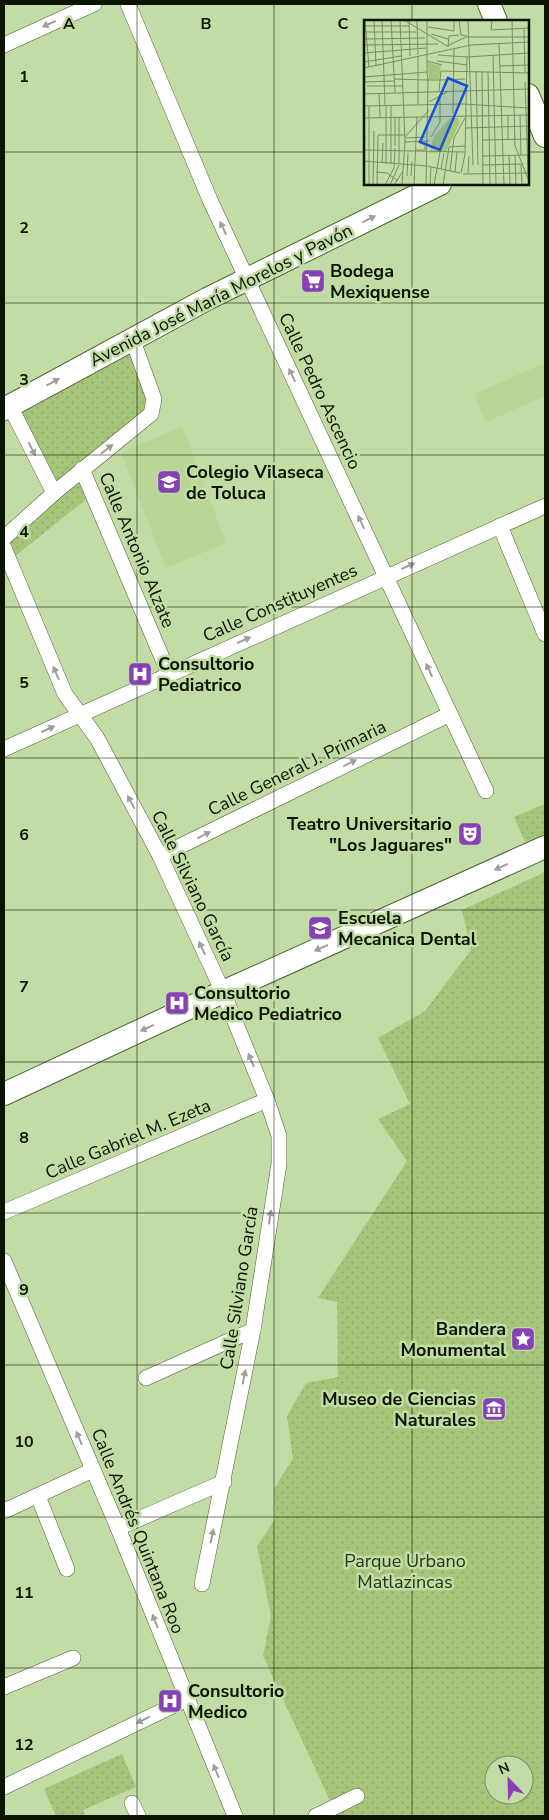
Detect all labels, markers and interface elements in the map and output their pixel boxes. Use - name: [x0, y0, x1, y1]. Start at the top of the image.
- text: A: [63, 13, 75, 35]
- text: B: [200, 13, 212, 35]
- text: C: [338, 13, 349, 35]
- one-way arrow: [42, 20, 56, 28]
- inset map: [364, 20, 529, 185]
- text: 1: [19, 66, 29, 88]
- one-way arrow: [362, 215, 376, 223]
- text: 2: [19, 217, 29, 239]
- street label: Avenida José María Morelos y Pavón: [85, 218, 357, 372]
- one-way arrow: [219, 221, 227, 235]
- place label: Bodega Mexiquense: [330, 259, 430, 304]
- supermarket icon: Bodega Mexiquense: [300, 268, 326, 294]
- street label: Calle Pedro Ascencio: [273, 309, 367, 473]
- one-way arrow: [288, 368, 296, 382]
- text: 3: [19, 369, 29, 391]
- one-way arrow: [46, 378, 61, 386]
- one-way arrow: [28, 442, 36, 456]
- one-way arrow: [100, 444, 113, 455]
- place label: Colegio Vilaseca de Toluca: [186, 460, 324, 505]
- street label: Calle Antonio Alzate: [93, 469, 181, 631]
- school or university icon: Colegio Vilaseca de Toluca: [156, 469, 182, 495]
- one-way arrow: [357, 515, 365, 529]
- text: 4: [19, 521, 29, 543]
- street label: Calle Constituyentes: [199, 558, 361, 648]
- one-way arrow: [401, 562, 415, 570]
- one-way arrow: [237, 635, 251, 643]
- place label: Consultorio Pediatrico: [158, 652, 254, 697]
- hospital icon: Consultorio Pediatrico: [127, 661, 153, 687]
- one-way arrow: [425, 663, 433, 677]
- one-way arrow: [51, 666, 59, 680]
- text: 5: [19, 672, 29, 694]
- street label: Calle General J. Primaria: [204, 714, 390, 822]
- one-way arrow: [41, 725, 55, 733]
- one-way arrow: [343, 759, 357, 767]
- one-way arrow: [127, 795, 135, 809]
- street label: Calle Silviano García: [146, 806, 240, 966]
- place label: Teatro Universitario "Los Jaguares": [287, 812, 452, 857]
- theatre icon: Teatro Universitario "Los Jaguares": [457, 821, 483, 847]
- text: 6: [19, 824, 29, 846]
- one-way arrow: [197, 831, 211, 839]
- one-way arrow: [494, 863, 508, 871]
- place label: Escuela Mecanica Dental: [338, 906, 477, 951]
- school or university icon: Escuela Mecanica Dental: [307, 915, 333, 941]
- one-way arrow: [198, 941, 206, 955]
- one-way arrow: [314, 944, 328, 952]
- text: 7: [19, 976, 29, 998]
- place label: Consultorio Medico Pediatrico: [194, 981, 342, 1026]
- hospital icon: Consultorio Medico Pediatrico: [164, 990, 190, 1016]
- one-way arrow: [140, 1024, 154, 1032]
- one-way arrow: [246, 1053, 254, 1067]
- street label: Calle Gabriel M. Ezeta: [42, 1093, 214, 1185]
- text: 8: [19, 1127, 29, 1149]
- street label: Calle Silviano García: [214, 1204, 264, 1372]
- one-way arrow: [267, 1208, 275, 1224]
- text: 9: [19, 1279, 29, 1301]
- place label: Bandera Monumental: [400, 1317, 506, 1362]
- place icon: Bandera Monumental: [510, 1326, 536, 1352]
- one-way arrow: [240, 1369, 248, 1385]
- place label: Museo de Ciencias Naturales: [322, 1387, 476, 1432]
- museum icon: Museo de Ciencias Naturales: [481, 1396, 507, 1422]
- street label: Calle Andrés Quintana Roo: [86, 1425, 190, 1637]
- text: 10: [14, 1431, 34, 1453]
- one-way arrow: [75, 1431, 83, 1445]
- one-way arrow: [208, 1529, 216, 1544]
- park label: Parque Urbano Matlazincas: [344, 1549, 466, 1594]
- text: 11: [14, 1582, 34, 1604]
- one-way arrow: [150, 1614, 158, 1628]
- place label: Consultorio Medico: [188, 1679, 284, 1724]
- hospital icon: Consultorio Medico: [157, 1688, 183, 1714]
- one-way arrow: [136, 1717, 150, 1725]
- text: 12: [14, 1734, 34, 1756]
- north arrow: [484, 1755, 534, 1805]
- text: N: [496, 1758, 513, 1779]
- one-way arrow: [212, 1764, 220, 1778]

